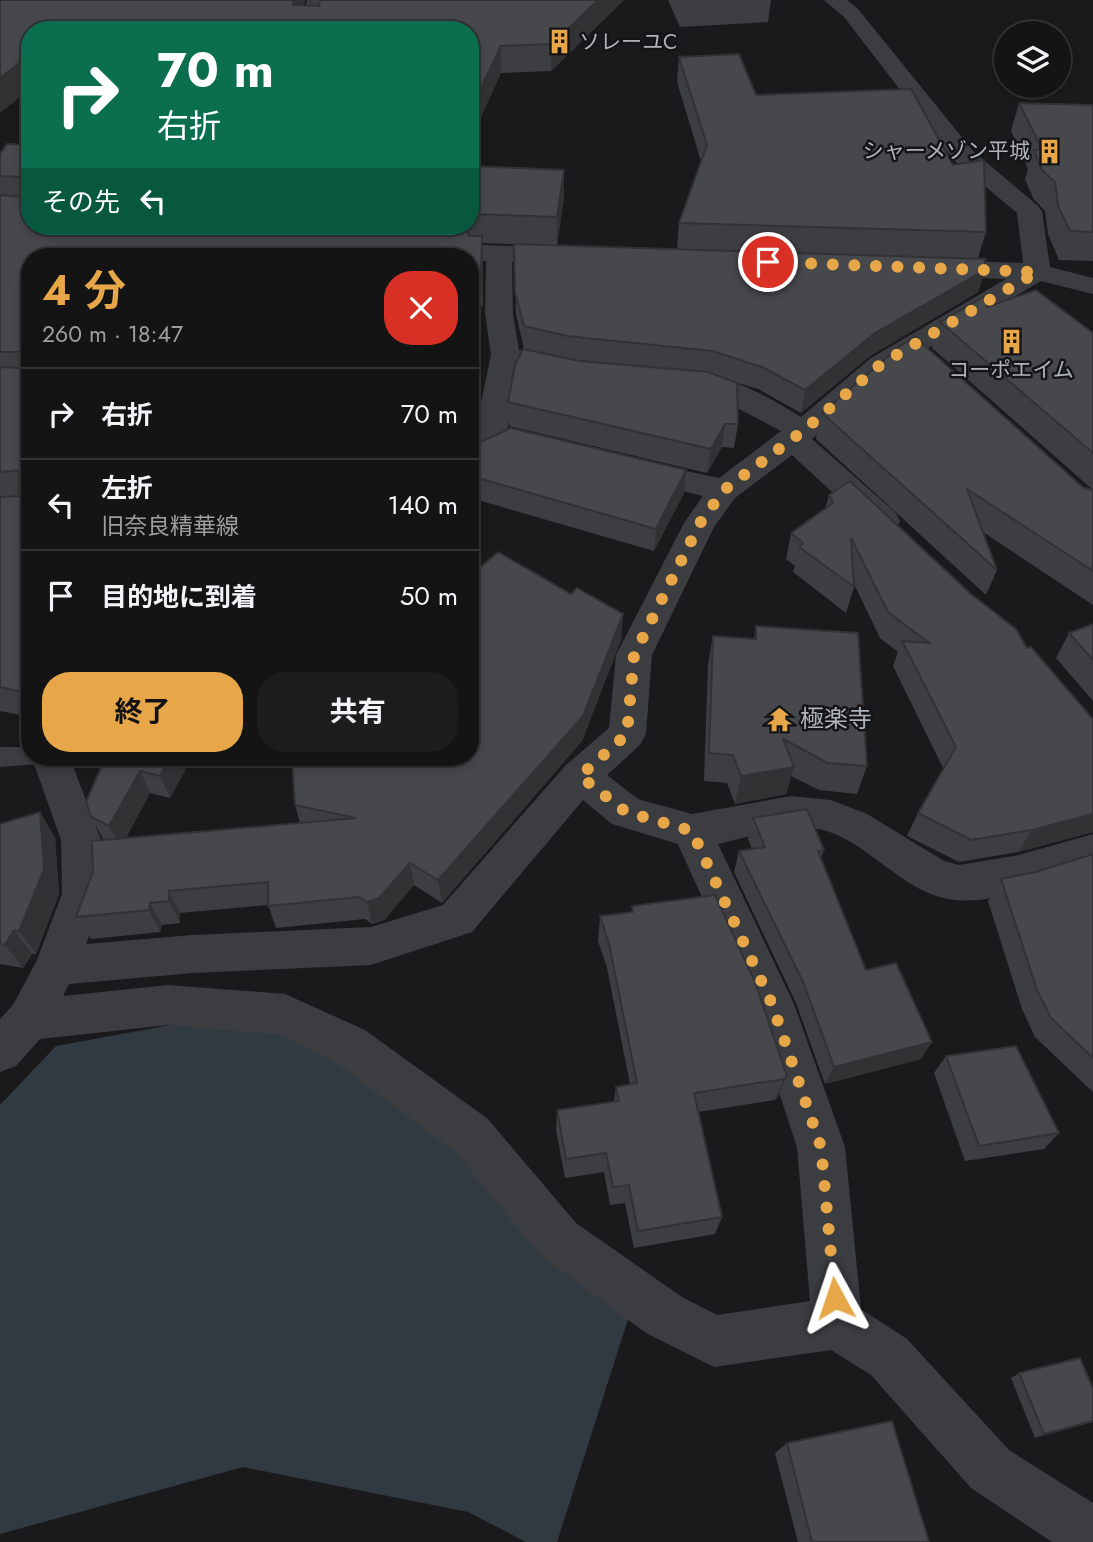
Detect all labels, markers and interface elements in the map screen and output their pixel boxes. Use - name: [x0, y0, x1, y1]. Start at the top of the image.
- map controls: [994, 21, 1071, 98]
- button: layers: [994, 21, 1071, 98]
- place label: ソレーユC: [579, 27, 677, 57]
- building icon: ソレーユC: [545, 28, 573, 56]
- text: 70 m: [157, 35, 274, 105]
- icon: right: [42, 49, 133, 140]
- text: 右折: [157, 103, 221, 149]
- place label: シャーメゾン平城: [863, 136, 1030, 166]
- building icon: シャーメゾン平城: [1036, 137, 1064, 165]
- icon: left: [134, 182, 172, 220]
- text: その先: [42, 183, 120, 221]
- pin: [738, 232, 798, 292]
- icon: arrive: [749, 243, 787, 281]
- text: 4 分: [42, 260, 126, 321]
- button: close: [384, 271, 458, 345]
- text: 260 m · 18:47: [42, 317, 183, 351]
- building icon: コーポエイム: [997, 327, 1025, 355]
- place label: コーポエイム: [948, 355, 1074, 385]
- icon: right: [42, 395, 80, 433]
- text: 70 m: [401, 395, 458, 433]
- text: 右折: [101, 396, 153, 434]
- text: 左折: [101, 469, 153, 507]
- icon: left: [42, 486, 80, 524]
- text: 140 m: [387, 486, 458, 524]
- text: 旧奈良精華線: [101, 509, 239, 543]
- icon: arrive: [42, 577, 80, 615]
- text: 50 m: [400, 577, 458, 615]
- text: 目的地に到着: [101, 578, 257, 616]
- button: 終了: [42, 672, 243, 752]
- button: 共有: [257, 672, 458, 752]
- place label: 極楽寺: [800, 701, 872, 736]
- temple icon: 極楽寺: [766, 705, 794, 733]
- position arrow: [798, 1261, 872, 1335]

